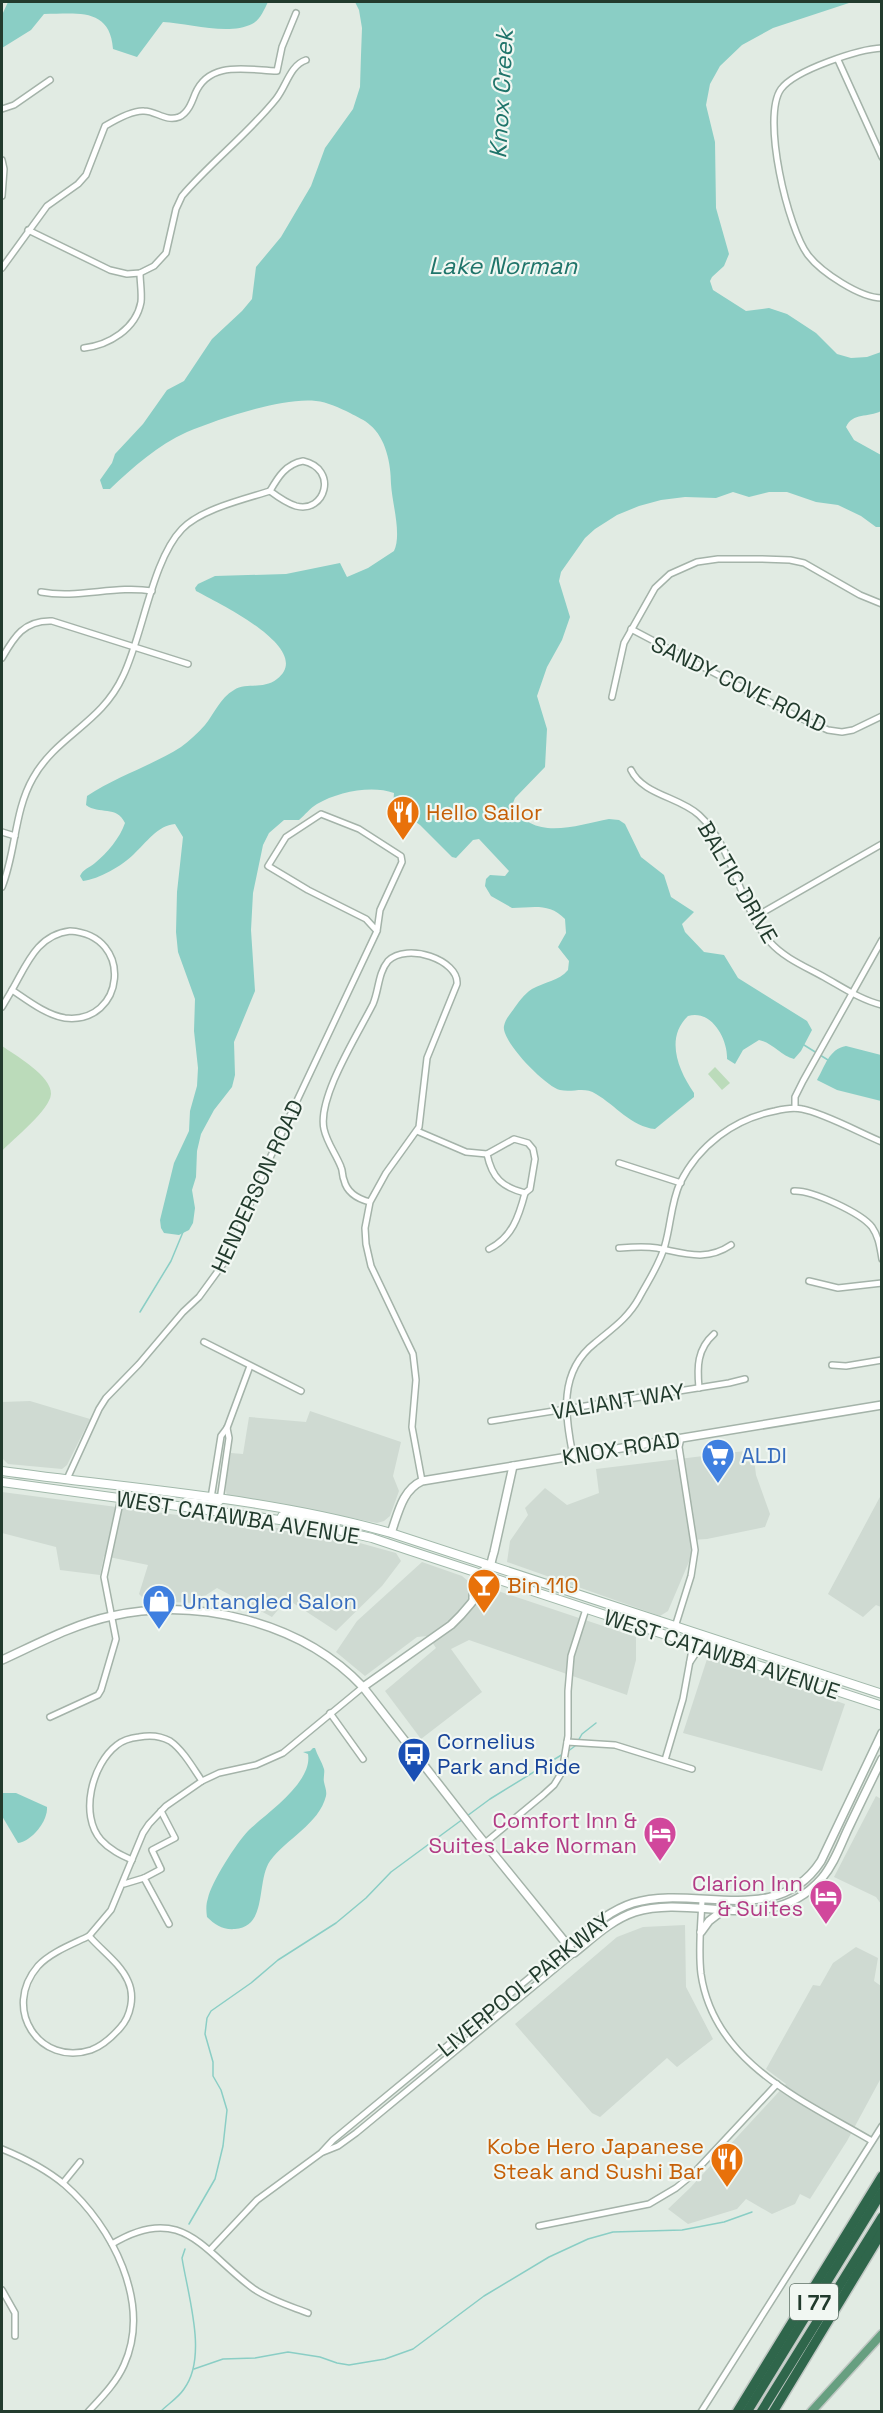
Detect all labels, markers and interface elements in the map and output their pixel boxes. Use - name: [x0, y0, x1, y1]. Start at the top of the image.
- water label: Knox Creek: [482, 26, 520, 159]
- water label: Lake Norman: [429, 250, 579, 281]
- street label: SANDY COVE ROAD: [647, 629, 831, 739]
- restaurant icon: Hello Sailor: [385, 794, 421, 841]
- place label: Hello Sailor: [426, 798, 542, 826]
- street label: BALTIC DRIVE: [692, 816, 784, 948]
- street label: HENDERSON ROAD: [205, 1095, 309, 1277]
- street label: VALIANT WAY: [549, 1377, 687, 1425]
- street label: KNOX ROAD: [560, 1425, 682, 1471]
- supermarket icon: ALDI: [700, 1437, 736, 1484]
- place label: ALDI: [741, 1441, 787, 1469]
- street label: WEST CATAWBA AVENUE: [114, 1484, 362, 1550]
- bar icon: Bin 110: [466, 1567, 502, 1614]
- place label: Bin 110: [507, 1571, 579, 1599]
- shop icon: Untangled Salon: [141, 1583, 177, 1630]
- place label: Untangled Salon: [182, 1587, 357, 1615]
- street label: WEST CATAWBA AVENUE: [601, 1603, 843, 1705]
- place label: Cornelius Park and Ride: [437, 1727, 581, 1780]
- bus stop icon: Cornelius Park and Ride: [396, 1736, 432, 1783]
- place label: Comfort Inn & Suites Lake Norman: [429, 1806, 637, 1859]
- hotel icon: Comfort Inn & Suites Lake Norman: [642, 1815, 678, 1862]
- place label: Clarion Inn & Suites: [692, 1869, 803, 1922]
- hotel icon: Clarion Inn & Suites: [808, 1878, 844, 1925]
- street label: LIVERPOOL PARKWAY: [432, 1905, 617, 2062]
- place label: Kobe Hero Japanese Steak and Sushi Bar: [487, 2132, 704, 2185]
- restaurant icon: Kobe Hero Japanese Steak and Sushi Bar: [709, 2141, 745, 2188]
- road number: I 77: [790, 2284, 838, 2320]

